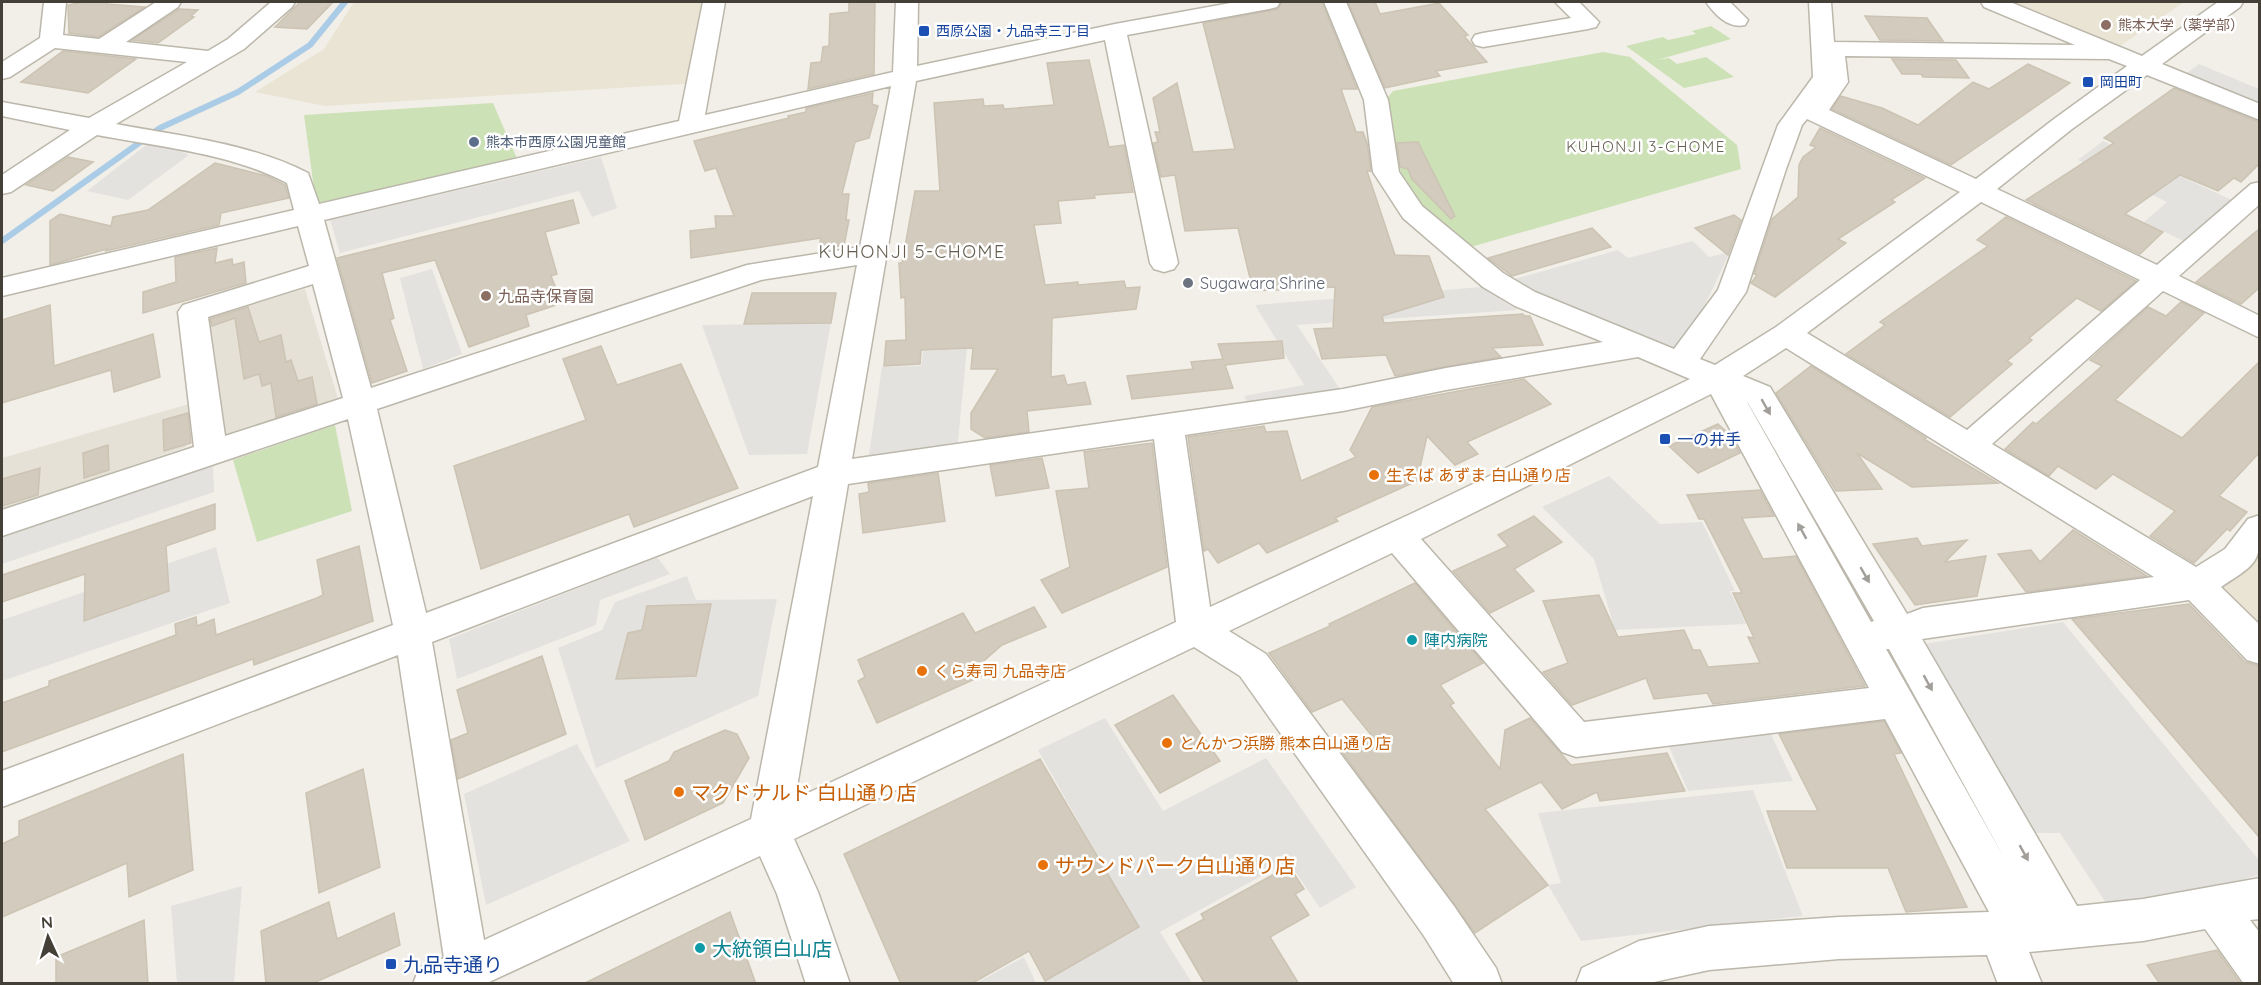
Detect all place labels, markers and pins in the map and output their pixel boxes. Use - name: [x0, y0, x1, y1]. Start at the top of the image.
- place label: 熊本大学（薬学部）: [2118, 16, 2244, 34]
- marker: 熊本大学（薬学部）: [2099, 18, 2113, 32]
- place label: 西原公園・九品寺三丁目: [936, 22, 1090, 40]
- marker: 西原公園・九品寺三丁目: [917, 24, 931, 38]
- place label: 岡田町: [2100, 73, 2142, 91]
- marker: 岡田町: [2081, 75, 2095, 89]
- place label: 熊本市西原公園児童館: [486, 133, 626, 151]
- marker: 熊本市西原公園児童館: [467, 135, 481, 149]
- place label: Sugawara Shrine: [1200, 273, 1325, 293]
- marker: Sugawara Shrine: [1181, 276, 1195, 290]
- place label: 九品寺保育園: [498, 286, 594, 306]
- marker: 九品寺保育園: [479, 289, 493, 303]
- place label: 一の井手: [1677, 429, 1741, 449]
- marker: 一の井手: [1658, 432, 1672, 446]
- place label: 生そば あずま 白山通り店: [1386, 465, 1571, 485]
- marker: 生そば あずま 白山通り店: [1367, 468, 1381, 482]
- place label: 陣内病院: [1424, 630, 1488, 650]
- marker: 陣内病院: [1405, 633, 1419, 647]
- place label: くら寿司 九品寺店: [934, 661, 1066, 681]
- marker: くら寿司 九品寺店: [915, 664, 929, 678]
- place label: とんかつ浜勝 熊本白山通り店: [1179, 733, 1391, 753]
- marker: とんかつ浜勝 熊本白山通り店: [1160, 736, 1174, 750]
- place label: マクドナルド 白山通り店: [691, 780, 916, 805]
- marker: マクドナルド 白山通り店: [672, 785, 686, 799]
- place label: サウンドパーク白山通り店: [1055, 853, 1295, 878]
- marker: サウンドパーク白山通り店: [1036, 858, 1050, 872]
- place label: 大統領白山店: [712, 936, 832, 961]
- marker: 大統領白山店: [693, 941, 707, 955]
- place label: 九品寺通り: [403, 952, 503, 977]
- marker: 九品寺通り: [384, 957, 398, 971]

